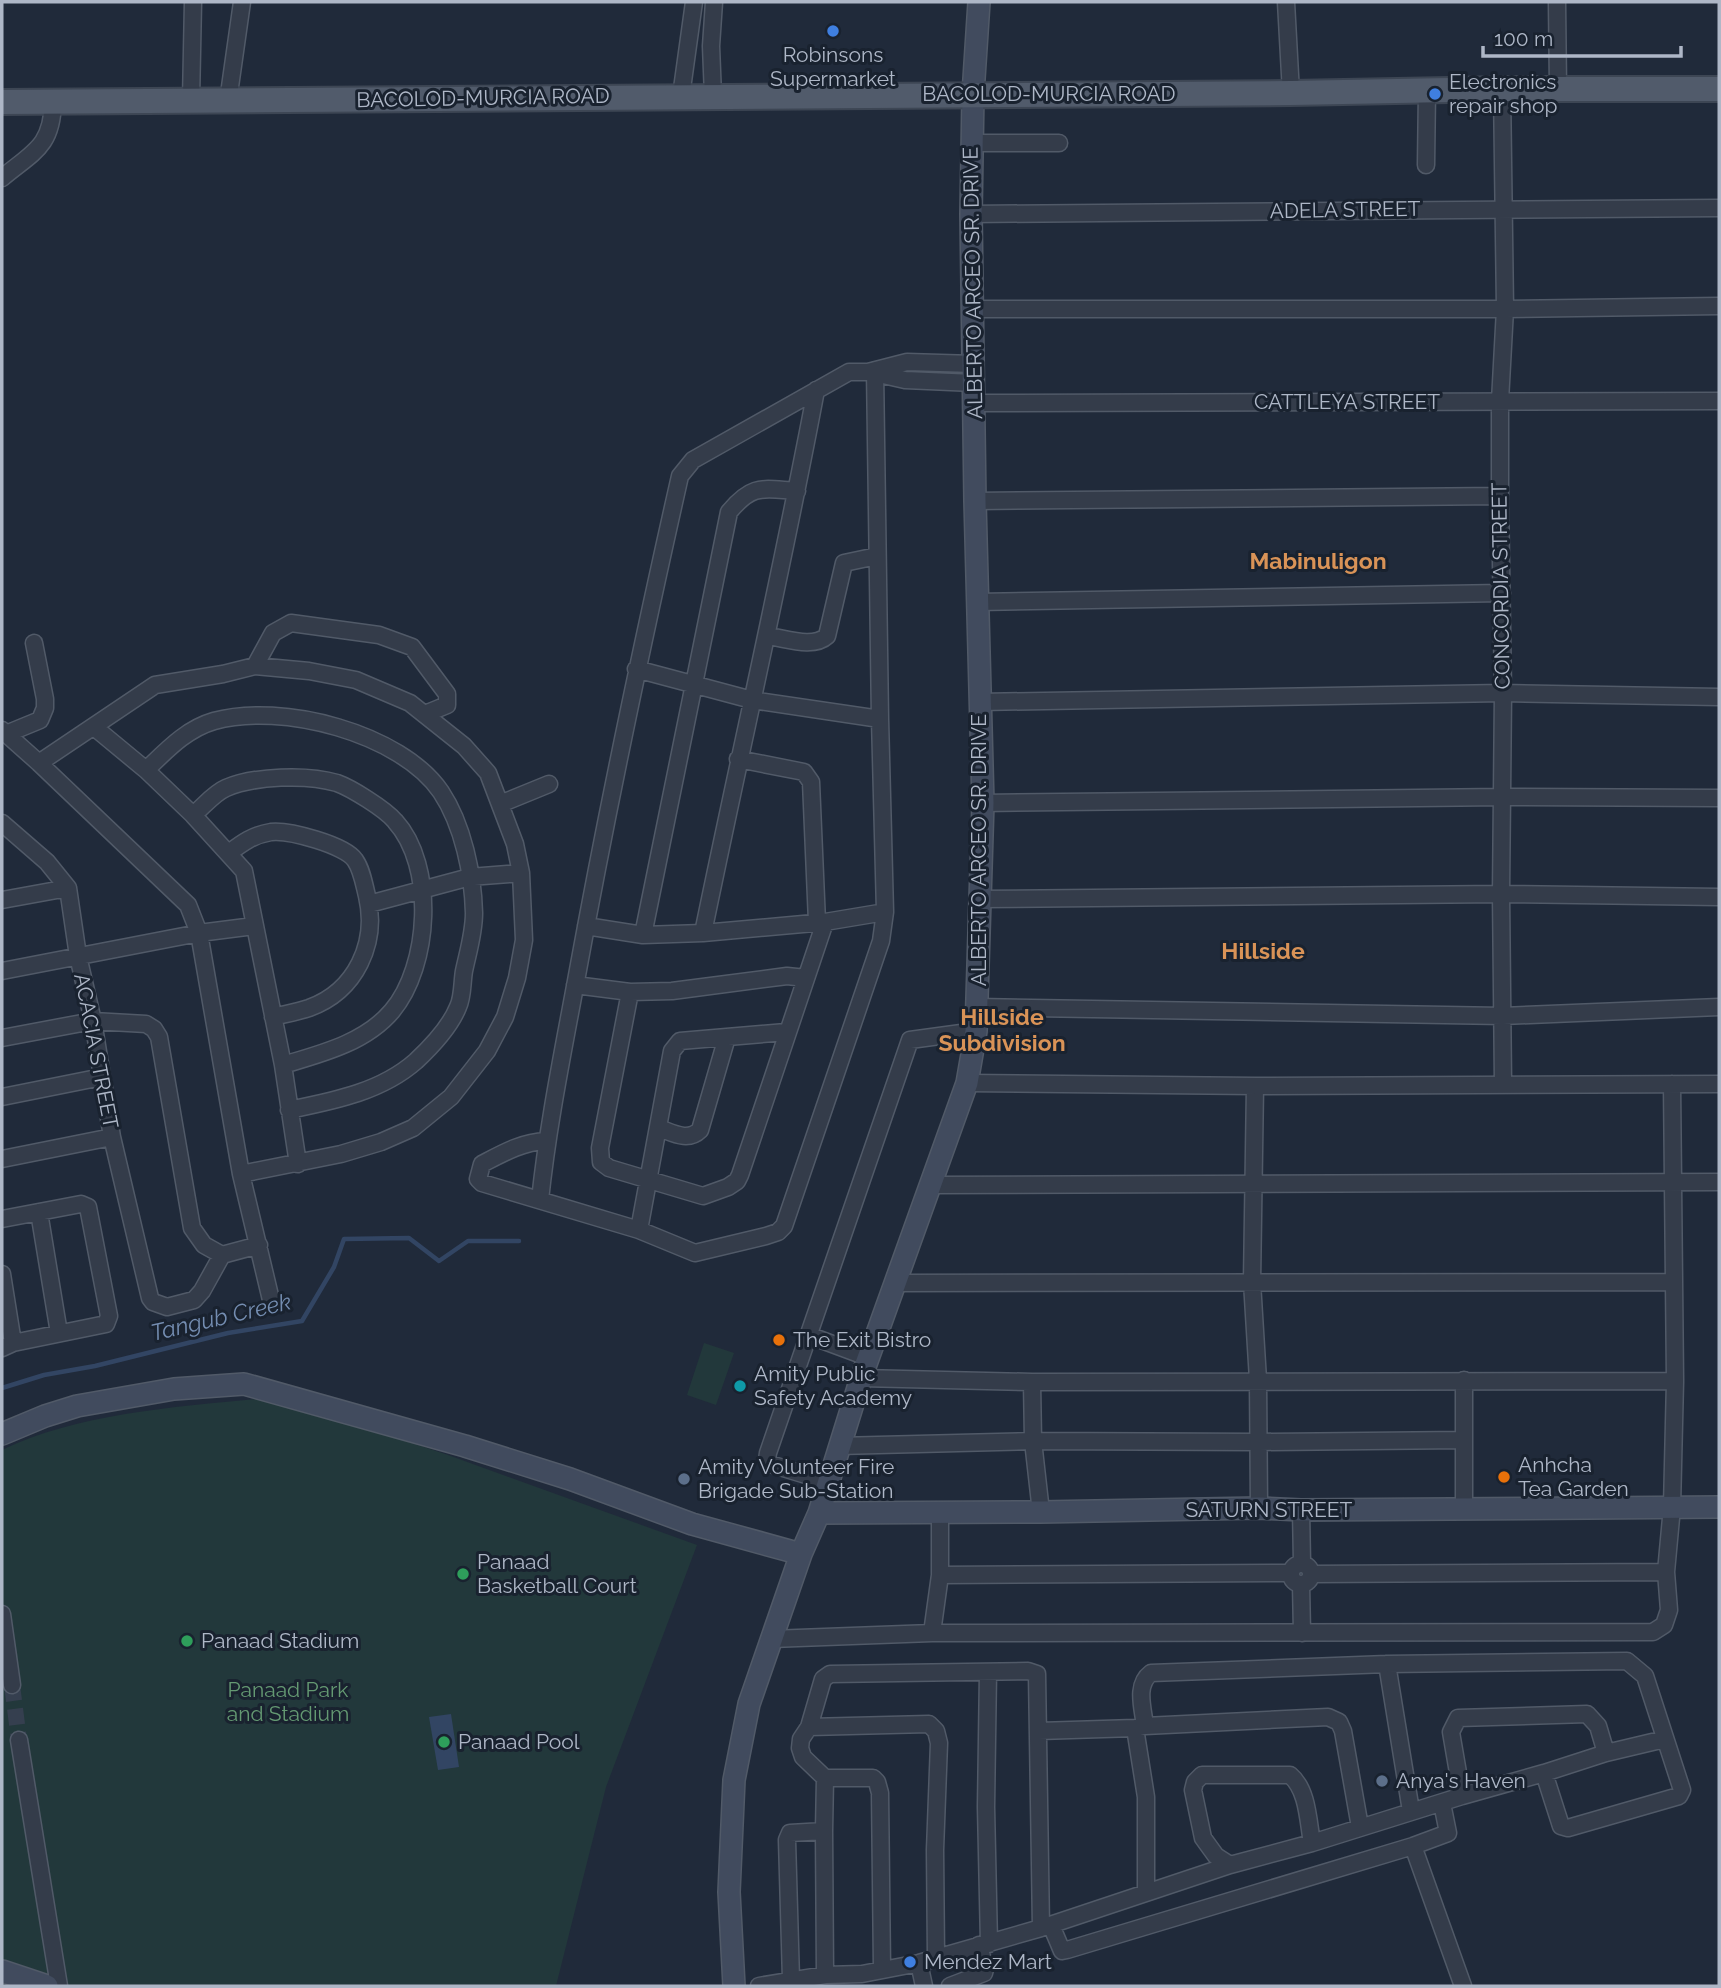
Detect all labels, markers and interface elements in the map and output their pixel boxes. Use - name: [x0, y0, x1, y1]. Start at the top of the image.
- scale bar: [1483, 14, 1681, 58]
- marker: Robinsons Supermarket: [825, 23, 841, 39]
- text: 100 m: [1494, 26, 1553, 51]
- place label: Robinsons Supermarket: [770, 42, 896, 91]
- place label: Electronics repair shop: [1449, 69, 1557, 118]
- street label: BACOLOD-MURCIA ROAD: [922, 81, 1176, 106]
- street label: BACOLOD-MURCIA ROAD: [356, 83, 610, 112]
- marker: Electronics repair shop: [1427, 86, 1443, 102]
- street label: ALBERTO ARCEO SR. DRIVE: [958, 147, 987, 419]
- street label: ADELA STREET: [1269, 196, 1421, 223]
- street label: CATTLEYA STREET: [1254, 389, 1440, 414]
- street label: CONCORDIA STREET: [1486, 482, 1515, 690]
- district label: Mabinuligon: [1249, 547, 1387, 574]
- street label: ALBERTO ARCEO SR. DRIVE: [966, 714, 991, 986]
- district label: Hillside: [1221, 937, 1305, 964]
- street label: ACACIA STREET: [69, 971, 124, 1131]
- district label: Hillside Subdivision: [938, 1003, 1066, 1056]
- water label: Tangub Creek: [148, 1287, 294, 1346]
- place label: The Exit Bistro: [793, 1327, 931, 1352]
- marker: The Exit Bistro: [771, 1332, 787, 1348]
- place label: Amity Public Safety Academy: [754, 1361, 912, 1410]
- marker: Amity Public Safety Academy: [732, 1378, 748, 1394]
- place label: Anhcha Tea Garden: [1518, 1452, 1629, 1501]
- place label: Amity Volunteer Fire Brigade Sub-Station: [698, 1454, 894, 1503]
- marker: Anhcha Tea Garden: [1496, 1469, 1512, 1485]
- marker: Amity Volunteer Fire Brigade Sub-Station: [676, 1471, 692, 1487]
- street label: SATURN STREET: [1186, 1497, 1353, 1522]
- place label: Panaad Basketball Court: [477, 1549, 637, 1598]
- marker: Panaad Basketball Court: [455, 1566, 471, 1582]
- place label: Panaad Stadium: [201, 1628, 359, 1653]
- marker: Panaad Stadium: [179, 1633, 195, 1649]
- park label: Panaad Park and Stadium: [227, 1677, 349, 1726]
- place label: Panaad Pool: [458, 1729, 580, 1754]
- marker: Panaad Pool: [436, 1734, 452, 1750]
- place label: Anya's Haven: [1396, 1768, 1526, 1793]
- marker: Anya's Haven: [1374, 1773, 1390, 1789]
- place label: Mendez Mart: [924, 1949, 1052, 1974]
- marker: Mendez Mart: [902, 1954, 918, 1970]

